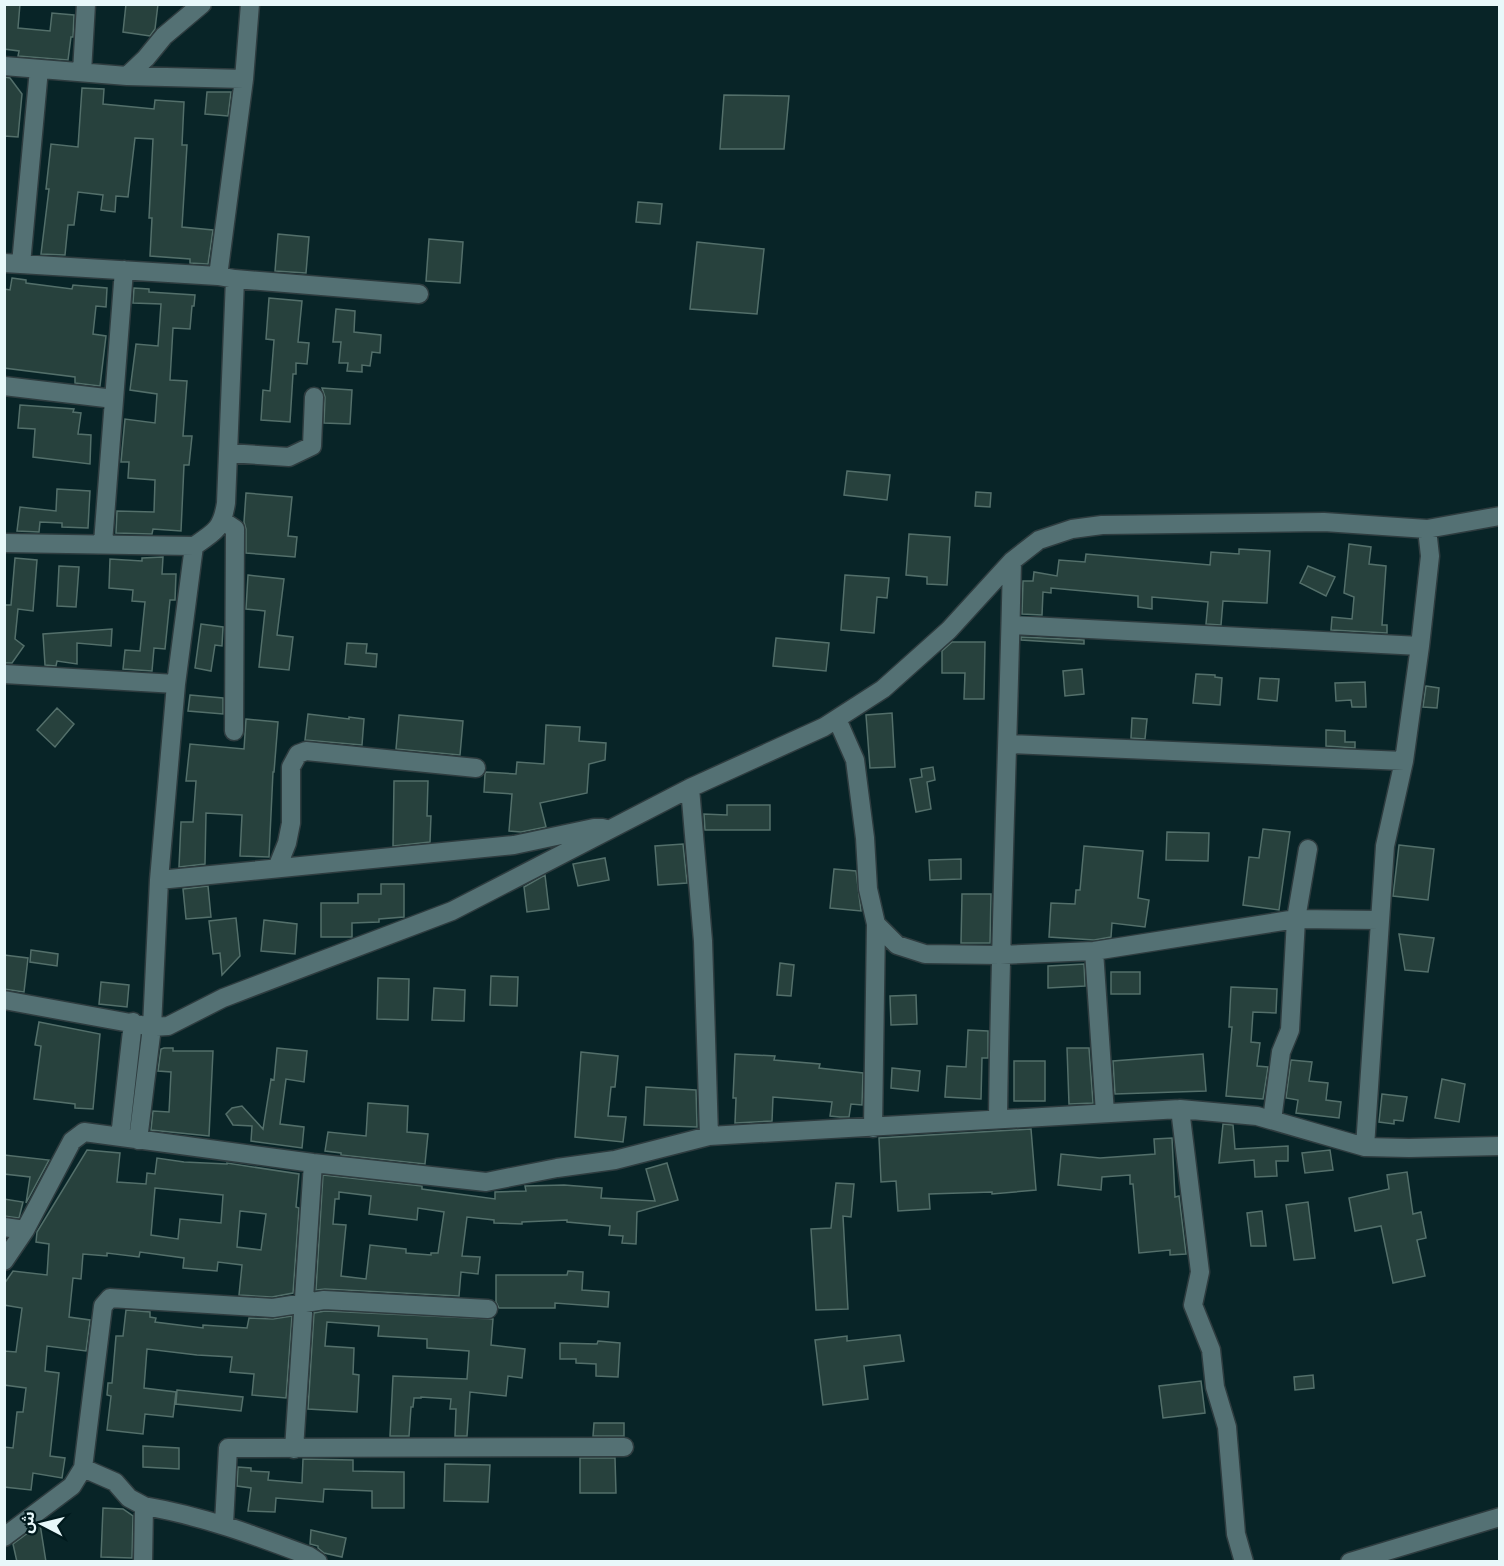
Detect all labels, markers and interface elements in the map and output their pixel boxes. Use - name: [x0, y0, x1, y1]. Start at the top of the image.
- north arrow: [12, 1494, 72, 1554]
- text: ش: [17, 1510, 38, 1534]

